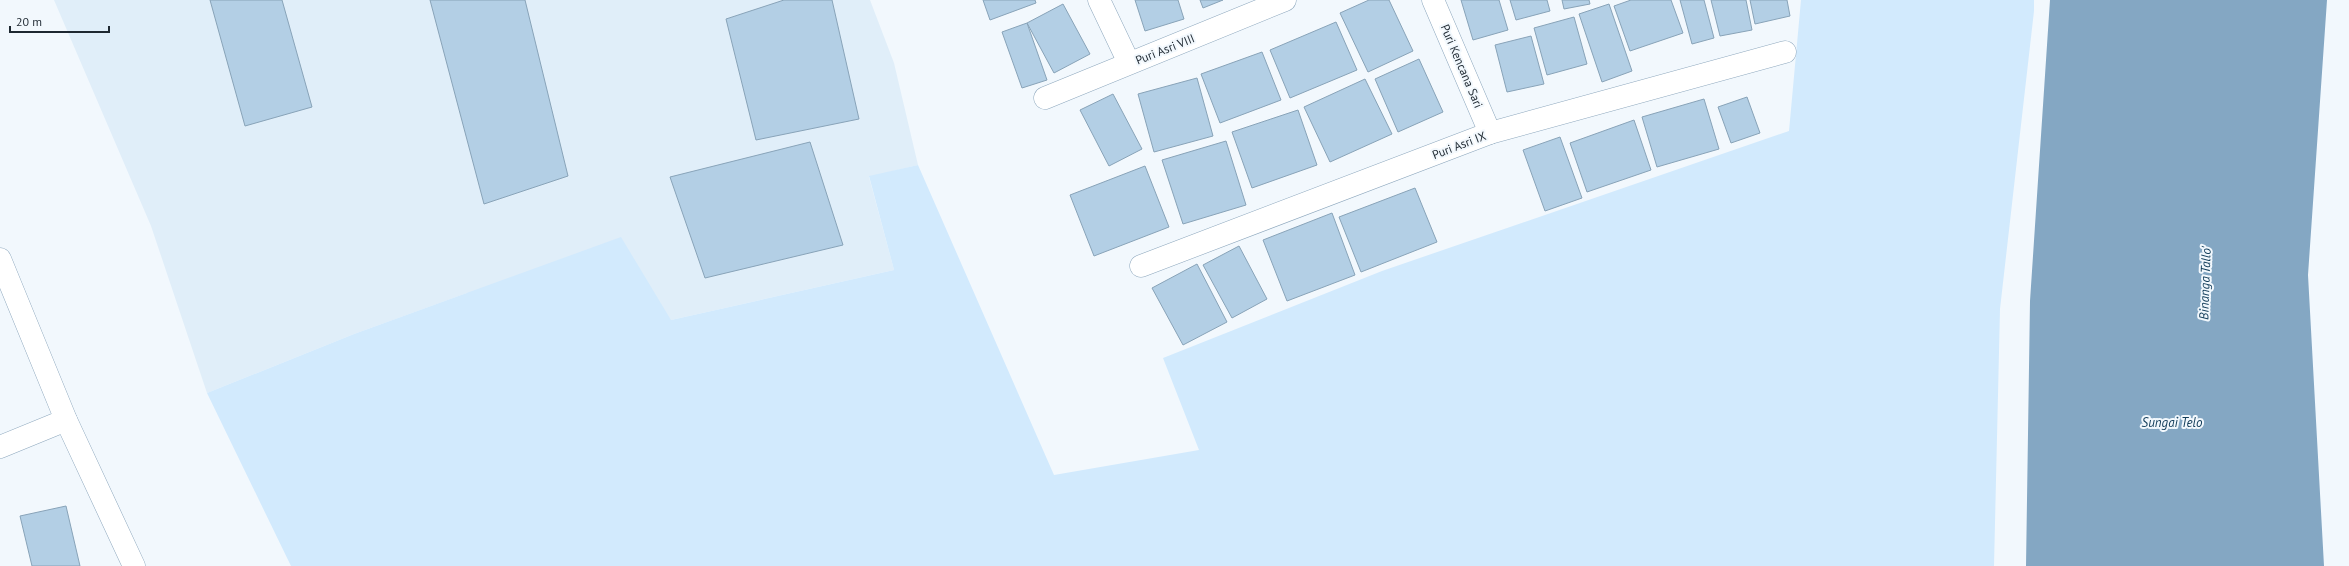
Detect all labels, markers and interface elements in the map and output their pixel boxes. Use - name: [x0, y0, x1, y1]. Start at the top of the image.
- scale bar: [10, 8, 109, 34]
- text: 20 m: [16, 14, 42, 29]
- street label: Puri Kencana Sari: [1438, 22, 1486, 110]
- street label: Puri Asri VIII: [1133, 30, 1197, 68]
- street label: Puri Asri IX: [1430, 128, 1489, 162]
- water label: Binanga Tallo': [2195, 246, 2215, 320]
- water label: Sungai Telo: [2142, 414, 2203, 431]

